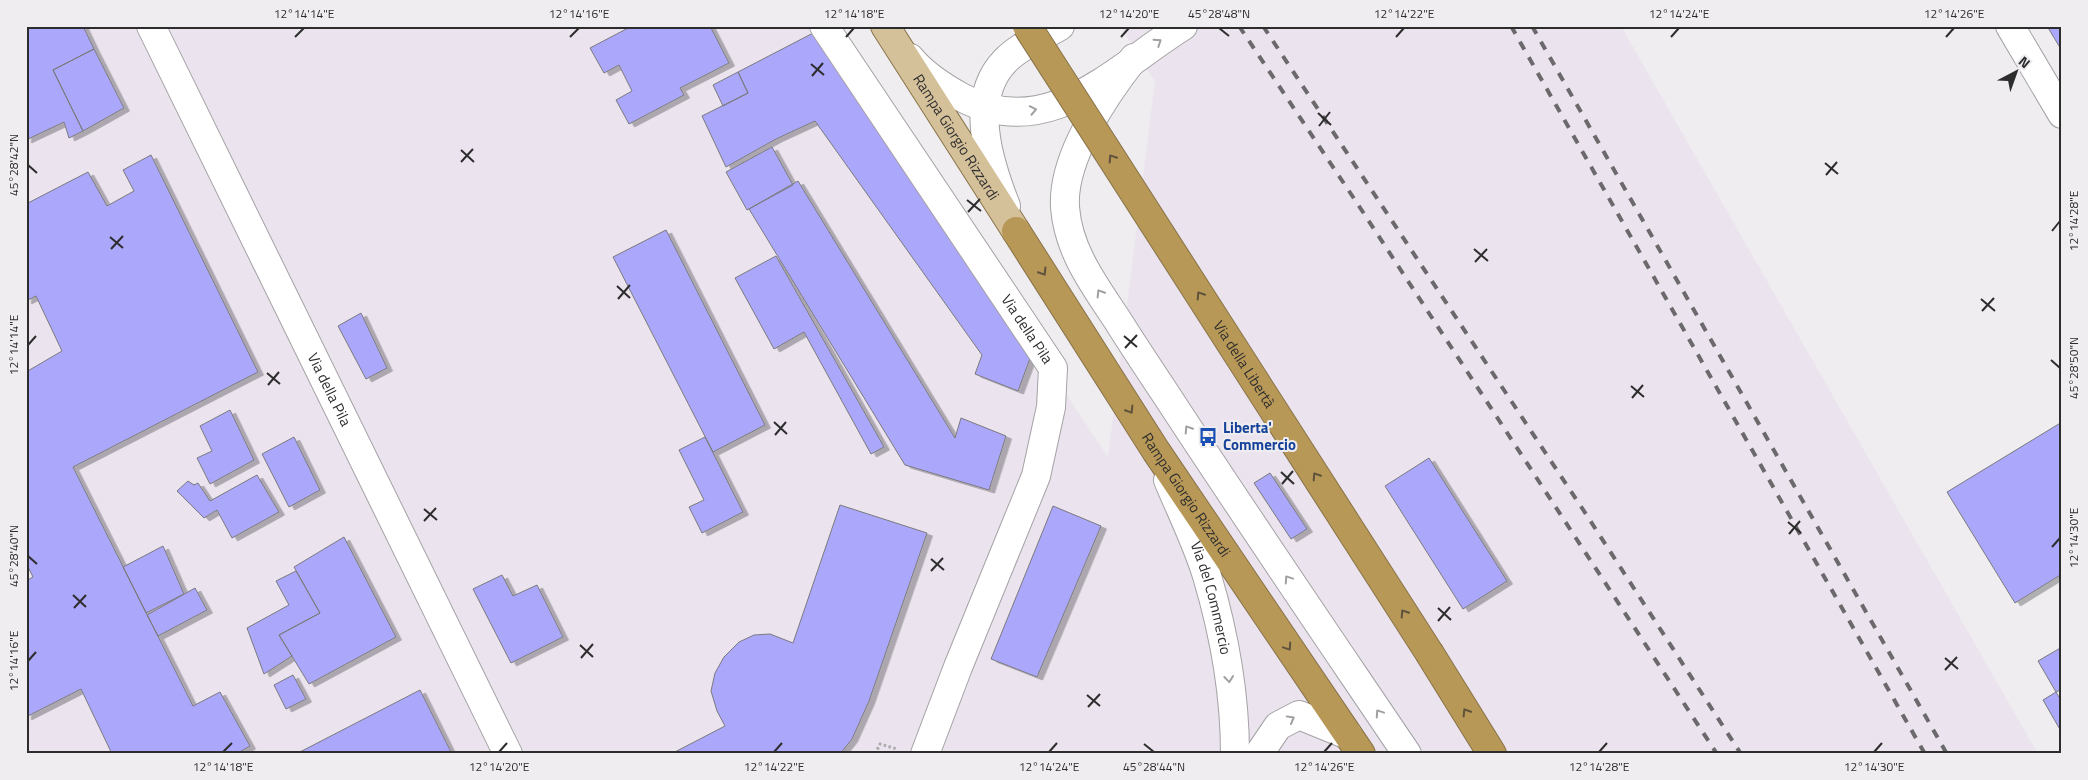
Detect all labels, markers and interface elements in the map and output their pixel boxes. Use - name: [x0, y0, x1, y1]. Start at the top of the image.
- text: 12°14'14"E: [274, 4, 335, 23]
- text: 12°14'16"E: [549, 4, 610, 23]
- text: 12°14'18"E: [824, 4, 885, 23]
- text: 12°14'20"E: [1099, 4, 1160, 23]
- text: 45°28'48"N: [1188, 4, 1250, 23]
- text: 12°14'22"E: [1374, 4, 1435, 23]
- text: 12°14'24"E: [1649, 4, 1710, 23]
- text: 12°14'26"E: [1924, 4, 1985, 23]
- one-way arrow: [1153, 39, 1162, 48]
- north arrow: [1990, 48, 2040, 98]
- text: N: [2014, 51, 2035, 73]
- street label: Rampa Giorgio Rizzardi: [908, 69, 1005, 205]
- one-way arrow: [1029, 106, 1038, 116]
- text: 45°28'42"N: [4, 134, 23, 196]
- one-way arrow: [1109, 155, 1118, 164]
- text: 12°14'28"E: [2064, 190, 2083, 251]
- one-way arrow: [1036, 267, 1046, 276]
- one-way arrow: [1096, 289, 1106, 298]
- street label: Via della Pila: [996, 290, 1059, 369]
- one-way arrow: [1197, 292, 1206, 301]
- text: 12°14'14"E: [4, 314, 23, 375]
- street label: Via della Libertà: [1208, 316, 1281, 413]
- text: 45°28'50"N: [2064, 337, 2083, 399]
- street label: Via della Pila: [302, 349, 358, 431]
- one-way arrow: [1124, 404, 1133, 413]
- place label: Liberta' Commercio: [1223, 416, 1296, 456]
- one-way arrow: [1185, 425, 1194, 435]
- bus stop icon: Liberta' Commercio: [1197, 426, 1219, 448]
- street label: Rampa Giorgio Rizzardi: [1136, 428, 1237, 562]
- one-way arrow: [1313, 473, 1322, 482]
- text: 12°14'30"E: [2064, 507, 2083, 568]
- text: 45°28'40"N: [4, 525, 23, 587]
- street label: Via del Commercio: [1185, 538, 1238, 656]
- one-way arrow: [1285, 575, 1294, 585]
- one-way arrow: [1400, 609, 1410, 618]
- text: 12°14'16"E: [4, 630, 23, 691]
- one-way arrow: [1282, 641, 1291, 650]
- one-way arrow: [1223, 676, 1234, 684]
- one-way arrow: [1463, 709, 1473, 718]
- one-way arrow: [1376, 710, 1385, 719]
- one-way arrow: [1286, 715, 1295, 725]
- text: 12°14'18"E: [193, 757, 254, 776]
- text: 12°14'20"E: [469, 757, 530, 776]
- text: 12°14'22"E: [744, 757, 805, 776]
- text: 12°14'24"E: [1019, 757, 1080, 776]
- text: 45°28'44"N: [1123, 757, 1185, 776]
- text: 12°14'26"E: [1294, 757, 1355, 776]
- text: 12°14'28"E: [1569, 757, 1630, 776]
- text: 12°14'30"E: [1844, 757, 1905, 776]

